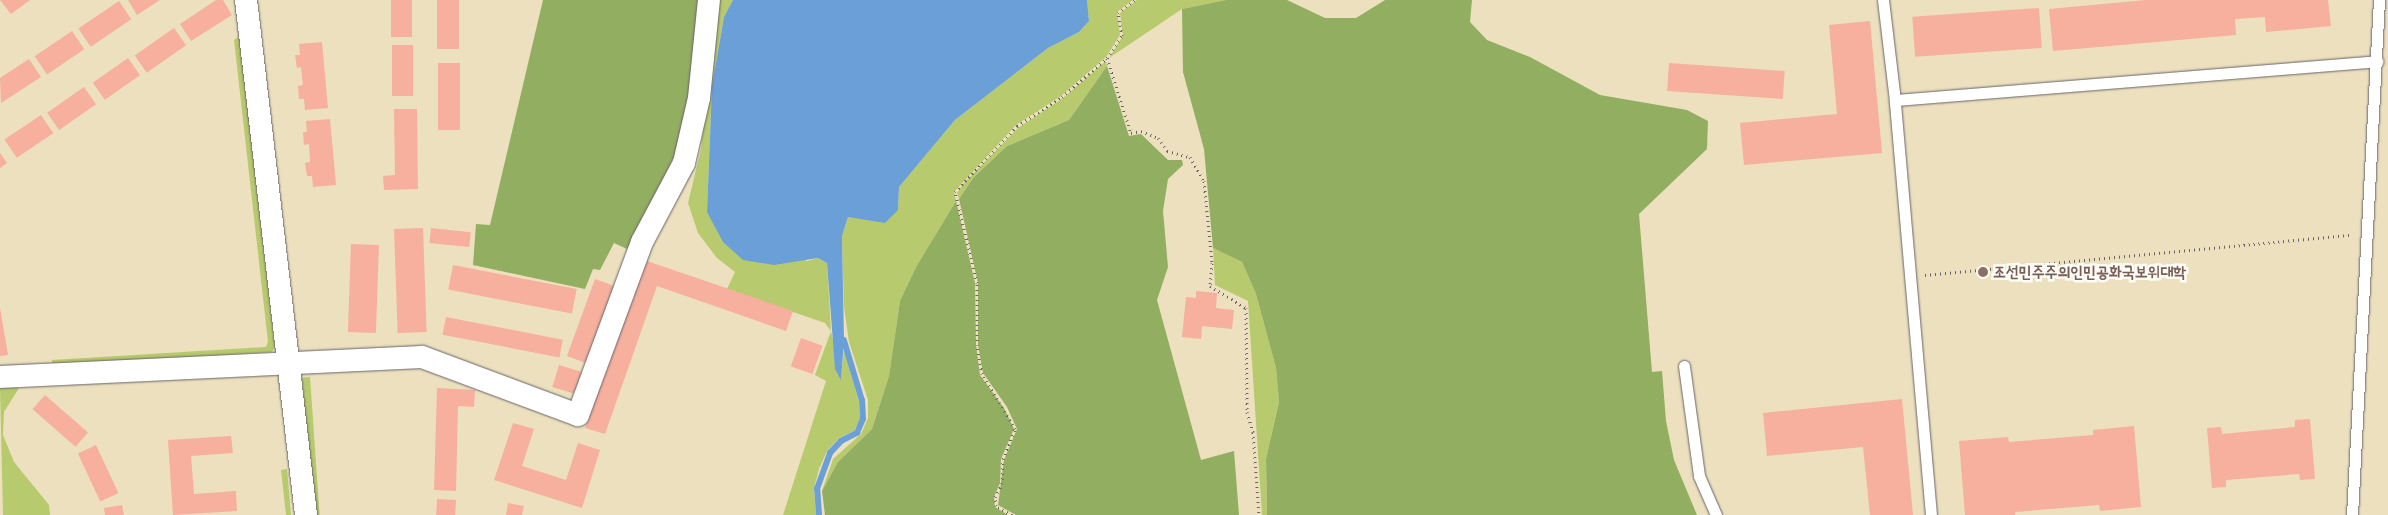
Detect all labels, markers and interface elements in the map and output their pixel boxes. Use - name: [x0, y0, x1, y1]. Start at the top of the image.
- place label: 조선민주주의인민공화국보위대학: [1993, 262, 2186, 282]
- marker: 조선민주주의인민공화국보위대학: [1977, 266, 1989, 278]

